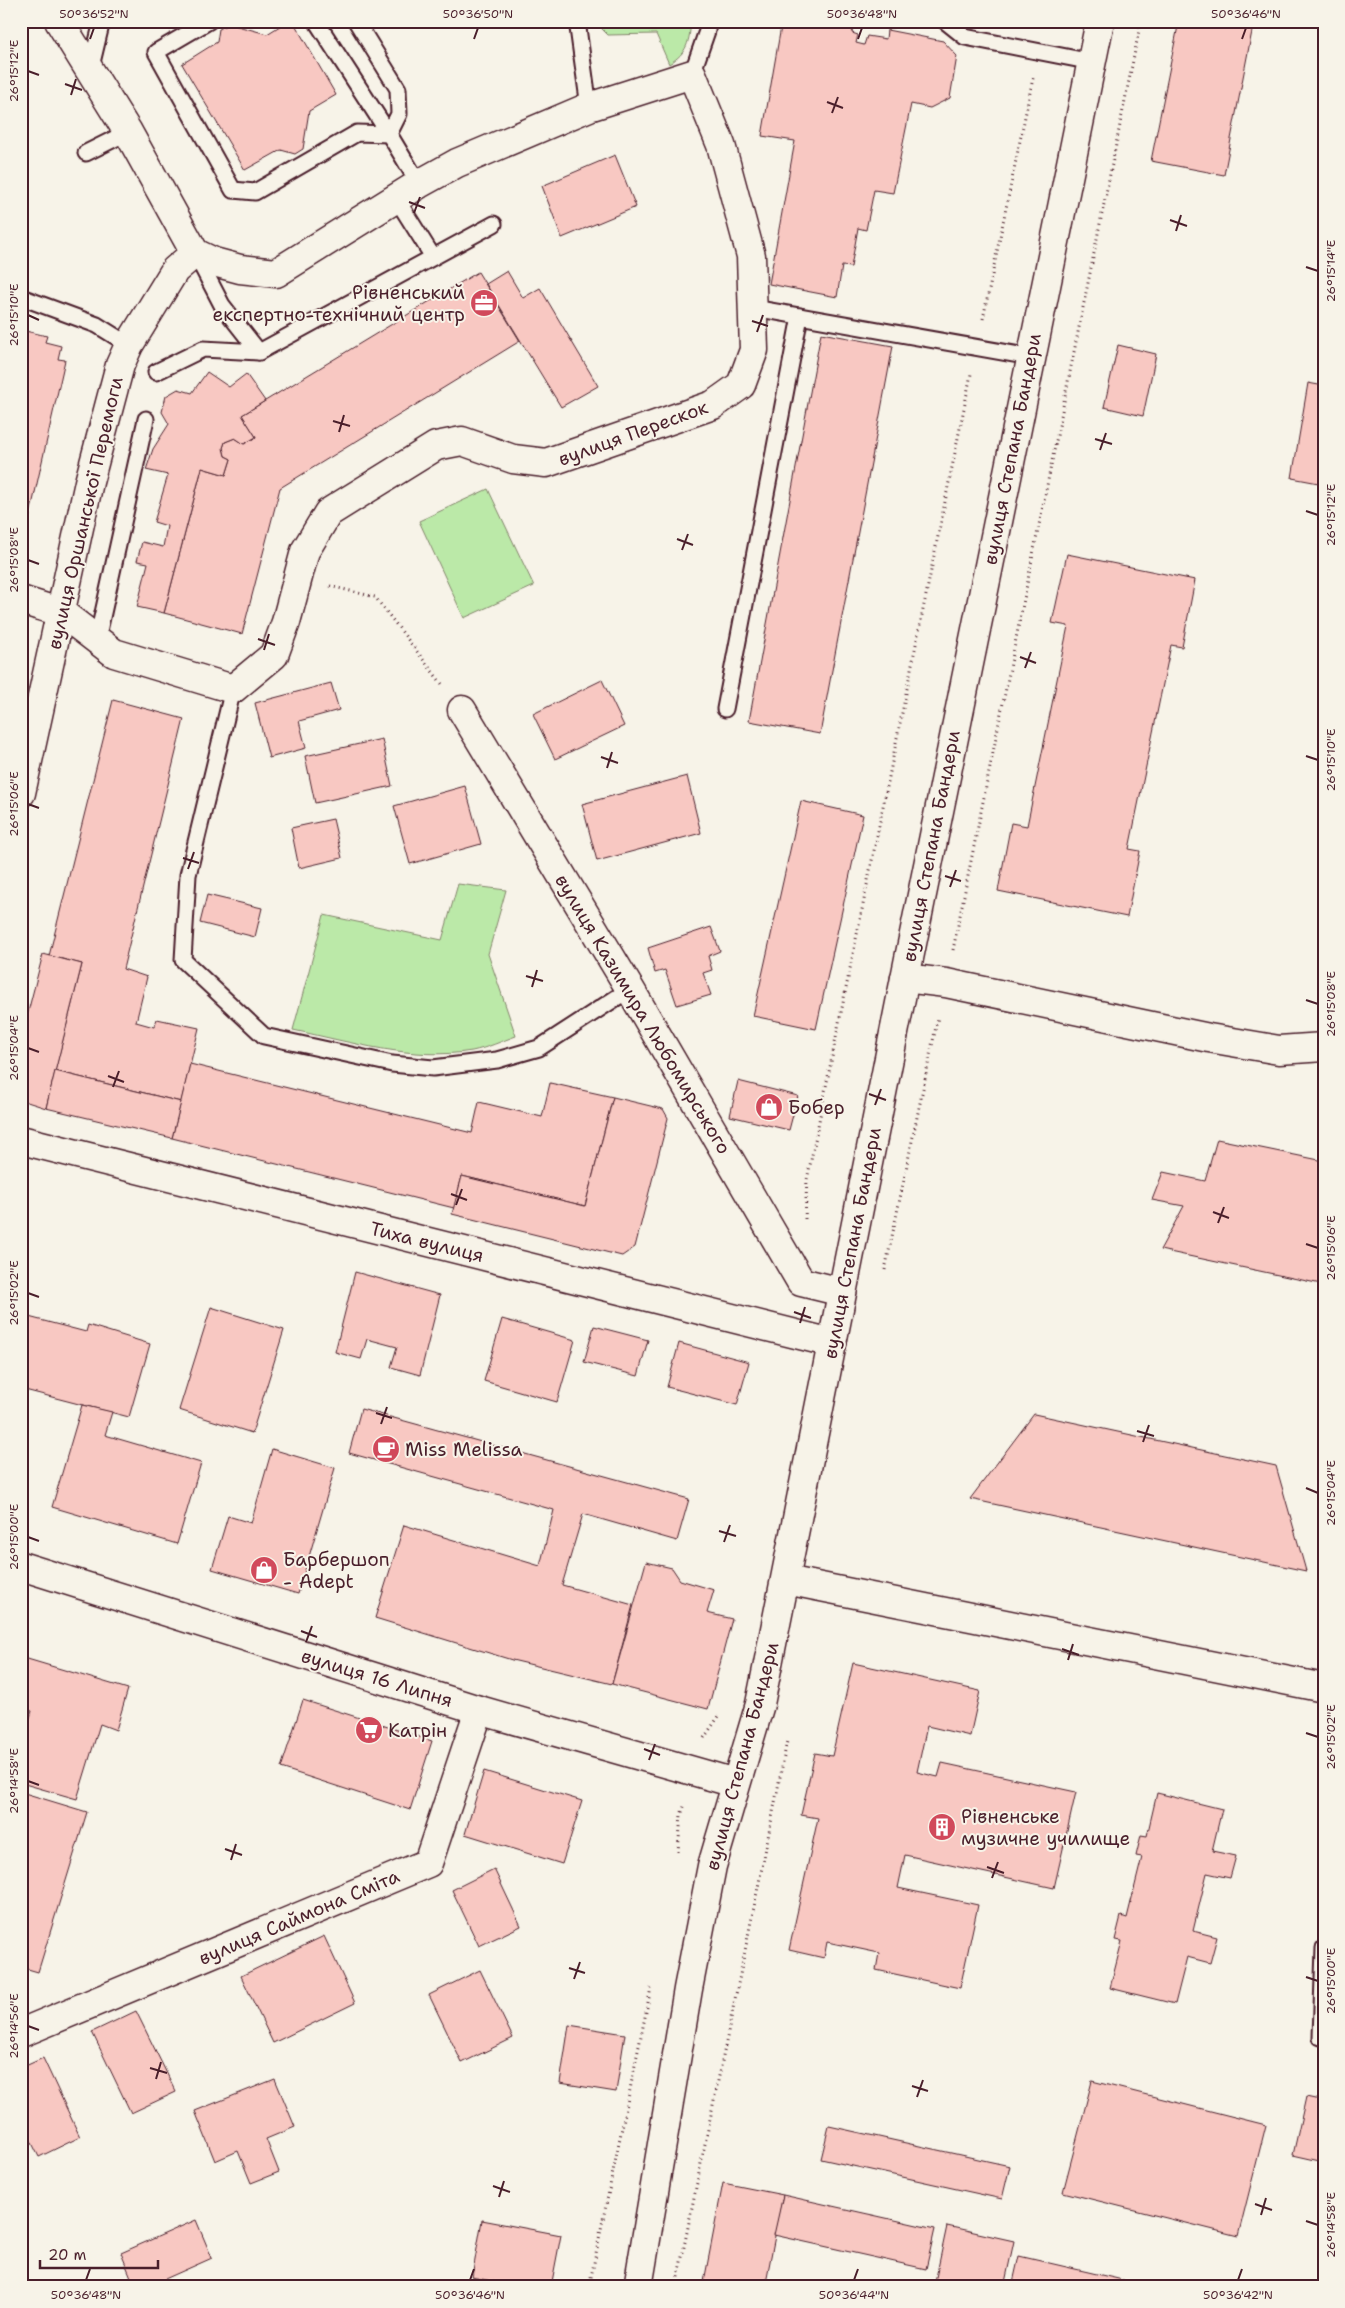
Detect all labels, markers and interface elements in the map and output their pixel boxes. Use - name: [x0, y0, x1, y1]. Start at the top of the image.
- text: 50°36'52"N: [59, 6, 129, 22]
- text: 50°36'50"N: [443, 6, 513, 22]
- text: 50°36'48"N: [827, 6, 897, 22]
- text: 50°36'46"N: [1211, 6, 1281, 22]
- text: 26°15'12"E: [6, 40, 22, 102]
- text: 26°15'14"E: [1323, 240, 1339, 302]
- place label: Рівненський експертно-технічний центр: [212, 280, 465, 327]
- text: 26°15'10"E: [6, 283, 22, 347]
- office icon: Рівненський експертно-технічний центр: [469, 288, 499, 318]
- street label: вулиця Степана Бандери: [977, 331, 1047, 567]
- street label: вулиця Оршанської Перемоги: [41, 374, 129, 652]
- street label: вулиця Перескок: [555, 394, 711, 472]
- text: 26°15'12"E: [1323, 484, 1339, 546]
- text: 26°15'08"E: [6, 527, 22, 593]
- street label: вулиця Степана Бандери: [896, 728, 966, 964]
- text: 26°15'10"E: [1323, 728, 1339, 792]
- text: 26°15'06"E: [6, 771, 22, 837]
- street label: вулиця Казимира Любомирського: [549, 869, 737, 1159]
- text: 26°15'08"E: [1323, 971, 1339, 1037]
- text: 26°15'04"E: [6, 1015, 22, 1081]
- shop icon: Бобер: [754, 1092, 784, 1122]
- place label: Бобер: [788, 1095, 845, 1120]
- street label: вулиця Степана Бандери: [817, 1125, 887, 1361]
- text: 26°15'06"E: [1323, 1215, 1339, 1281]
- street label: Тиха вулиця: [367, 1216, 487, 1268]
- text: 26°15'02"E: [6, 1260, 22, 1326]
- cafe icon: Miss Melissa: [371, 1434, 401, 1464]
- place label: Miss Melissa: [405, 1437, 523, 1462]
- text: 26°15'04"E: [1323, 1460, 1339, 1526]
- text: 26°15'00"E: [6, 1504, 22, 1570]
- place label: Барбершоп - Adept: [283, 1547, 390, 1594]
- shop icon: Барбершоп - Adept: [249, 1555, 279, 1585]
- street label: вулиця Степана Бандери: [699, 1639, 785, 1873]
- street label: вулиця 16 Липня: [298, 1643, 456, 1713]
- text: 26°15'02"E: [1323, 1704, 1339, 1770]
- supermarket icon: Катрін: [354, 1715, 384, 1745]
- place label: Катрін: [388, 1718, 447, 1743]
- text: 26°14'58"E: [6, 1748, 22, 1814]
- place label: Рівненське музичне училище: [961, 1804, 1130, 1851]
- building icon: Рівненське музичне училище: [927, 1812, 957, 1842]
- street label: вулиця Саймона Сміта: [195, 1863, 403, 1971]
- text: 26°15'00"E: [1323, 1948, 1339, 2014]
- text: 26°14'56"E: [6, 1993, 22, 2059]
- text: 26°14'58"E: [1323, 2192, 1339, 2258]
- scale bar: [40, 2238, 158, 2270]
- text: 20 m: [48, 2245, 87, 2265]
- text: 50°36'48"N: [51, 2287, 121, 2303]
- text: 50°36'46"N: [435, 2287, 505, 2303]
- text: 50°36'44"N: [819, 2287, 889, 2303]
- text: 50°36'42"N: [1203, 2287, 1273, 2303]

